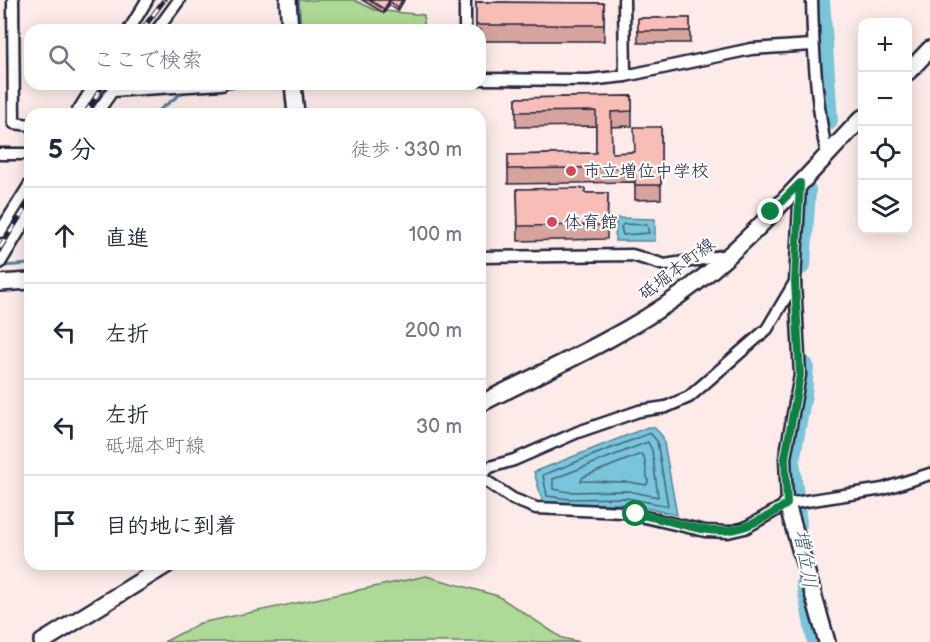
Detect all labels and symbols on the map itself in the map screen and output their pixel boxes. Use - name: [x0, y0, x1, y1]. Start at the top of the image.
- place label: 市立増位中学校: [583, 161, 709, 182]
- marker: 市立増位中学校: [564, 164, 578, 178]
- route end: [757, 198, 783, 224]
- place label: 体育館: [564, 212, 618, 233]
- marker: 体育館: [545, 215, 559, 229]
- street label: 砥堀本町線: [635, 234, 719, 304]
- route start: [622, 500, 648, 526]
- water label: 増位川: [788, 527, 822, 591]

